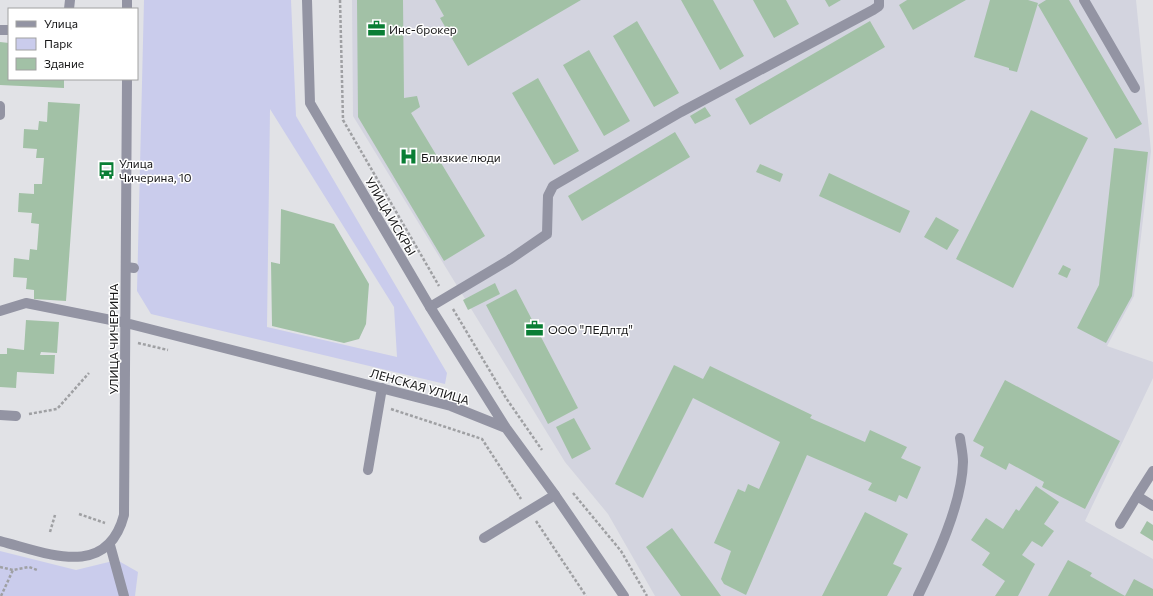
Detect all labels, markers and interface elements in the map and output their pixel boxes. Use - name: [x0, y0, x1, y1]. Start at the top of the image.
- legend: [8, 8, 138, 80]
- text: Улица: [44, 16, 78, 30]
- office icon: Инс-брокер: [366, 19, 386, 39]
- place label: Инс-брокер: [389, 22, 457, 36]
- text: Парк: [44, 36, 73, 50]
- text: Здание: [44, 56, 84, 70]
- hospital icon: Близкие люди: [398, 147, 418, 167]
- place label: Близкие люди: [421, 150, 501, 164]
- place label: Улица Чичерина, 10: [119, 156, 192, 184]
- bus stop icon: Улица Чичерина, 10: [96, 160, 116, 180]
- street label: УЛИЦА ИСКРЫ: [363, 174, 419, 258]
- street label: УЛИЦА ЧИЧЕРИНА: [106, 283, 120, 395]
- office icon: ООО "ЛЕДлтд": [525, 319, 545, 339]
- place label: ООО "ЛЕДлтд": [548, 322, 633, 336]
- street label: ЛЕНСКАЯ УЛИЦА: [369, 365, 471, 407]

